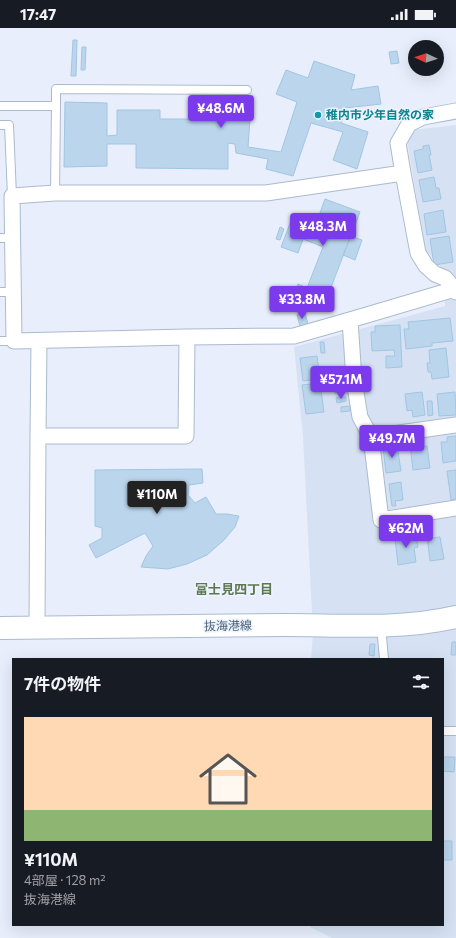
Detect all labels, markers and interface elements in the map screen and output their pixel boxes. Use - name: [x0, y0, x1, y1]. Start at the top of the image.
- text: 17:47: [20, 5, 56, 23]
- north arrow: [408, 40, 444, 76]
- map controls: [408, 40, 444, 76]
- pin: ¥48.6M: [188, 95, 254, 129]
- text: ¥48.6M: [197, 100, 245, 116]
- place label: 稚内市少年自然の家: [326, 107, 434, 121]
- marker: 稚内市少年自然の家: [313, 110, 323, 120]
- pin: ¥48.3M: [290, 213, 356, 247]
- text: ¥48.3M: [299, 218, 347, 234]
- pin: ¥33.8M: [269, 286, 335, 320]
- text: ¥33.8M: [278, 291, 326, 307]
- pin: ¥57.1M: [308, 366, 374, 400]
- text: ¥57.1M: [319, 371, 363, 387]
- pin: ¥49.7M: [359, 425, 425, 459]
- text: ¥49.7M: [368, 430, 416, 446]
- pin: ¥110M: [129, 481, 185, 515]
- text: ¥110M: [136, 486, 178, 502]
- pin: ¥62M: [382, 515, 430, 549]
- text: ¥62M: [388, 520, 424, 536]
- district label: 富士見四丁目: [195, 581, 273, 597]
- street label: 抜海港線: [204, 618, 252, 632]
- icon: filters: [410, 671, 432, 693]
- text: 7件の物件: [24, 673, 101, 694]
- icon: home: [192, 743, 264, 815]
- text: ¥110M: [24, 849, 78, 870]
- text: 4部屋 · 128 m²: [24, 872, 106, 888]
- text: 抜海港線: [24, 891, 76, 907]

